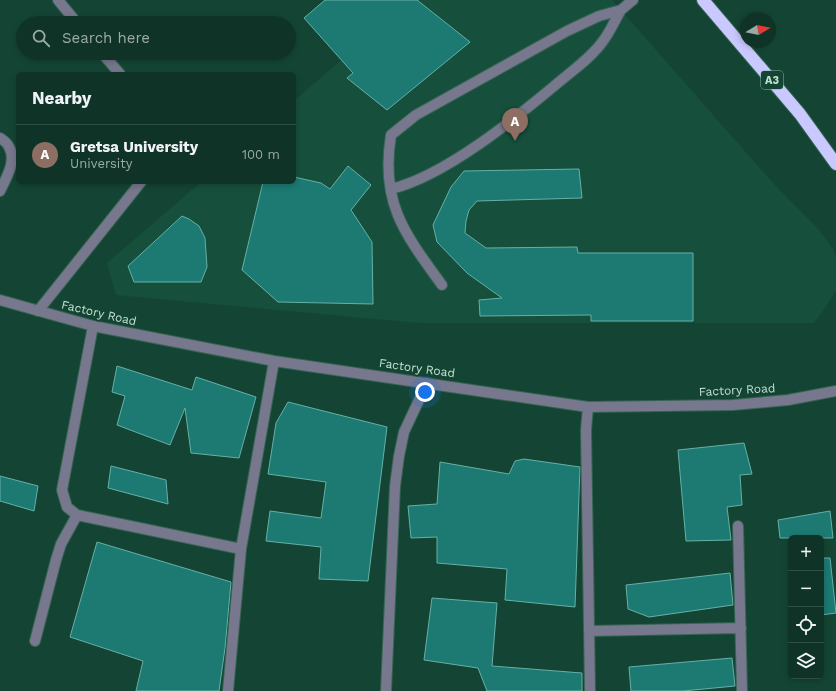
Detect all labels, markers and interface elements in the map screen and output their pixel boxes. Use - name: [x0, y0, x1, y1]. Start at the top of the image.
- north arrow: [740, 12, 776, 48]
- search box: [16, 16, 296, 60]
- icon: search: [30, 27, 52, 49]
- text: Search here: [62, 29, 150, 47]
- road number: A3: [761, 71, 783, 89]
- text: Nearby: [32, 88, 91, 108]
- pin: A: [502, 108, 528, 141]
- text: Gretsa University: [70, 138, 198, 156]
- text: A: [41, 147, 49, 162]
- text: 100 m: [242, 147, 280, 162]
- text: University: [70, 156, 132, 171]
- street label: Factory Road: [60, 298, 138, 328]
- street label: Factory Road: [378, 356, 456, 380]
- street label: Factory Road: [698, 381, 776, 399]
- your location: [415, 382, 435, 402]
- map controls: [788, 535, 824, 679]
- button: +: [788, 535, 824, 571]
- button: −: [788, 571, 824, 607]
- button: locate: [788, 607, 824, 643]
- button: layers: [788, 643, 824, 679]

